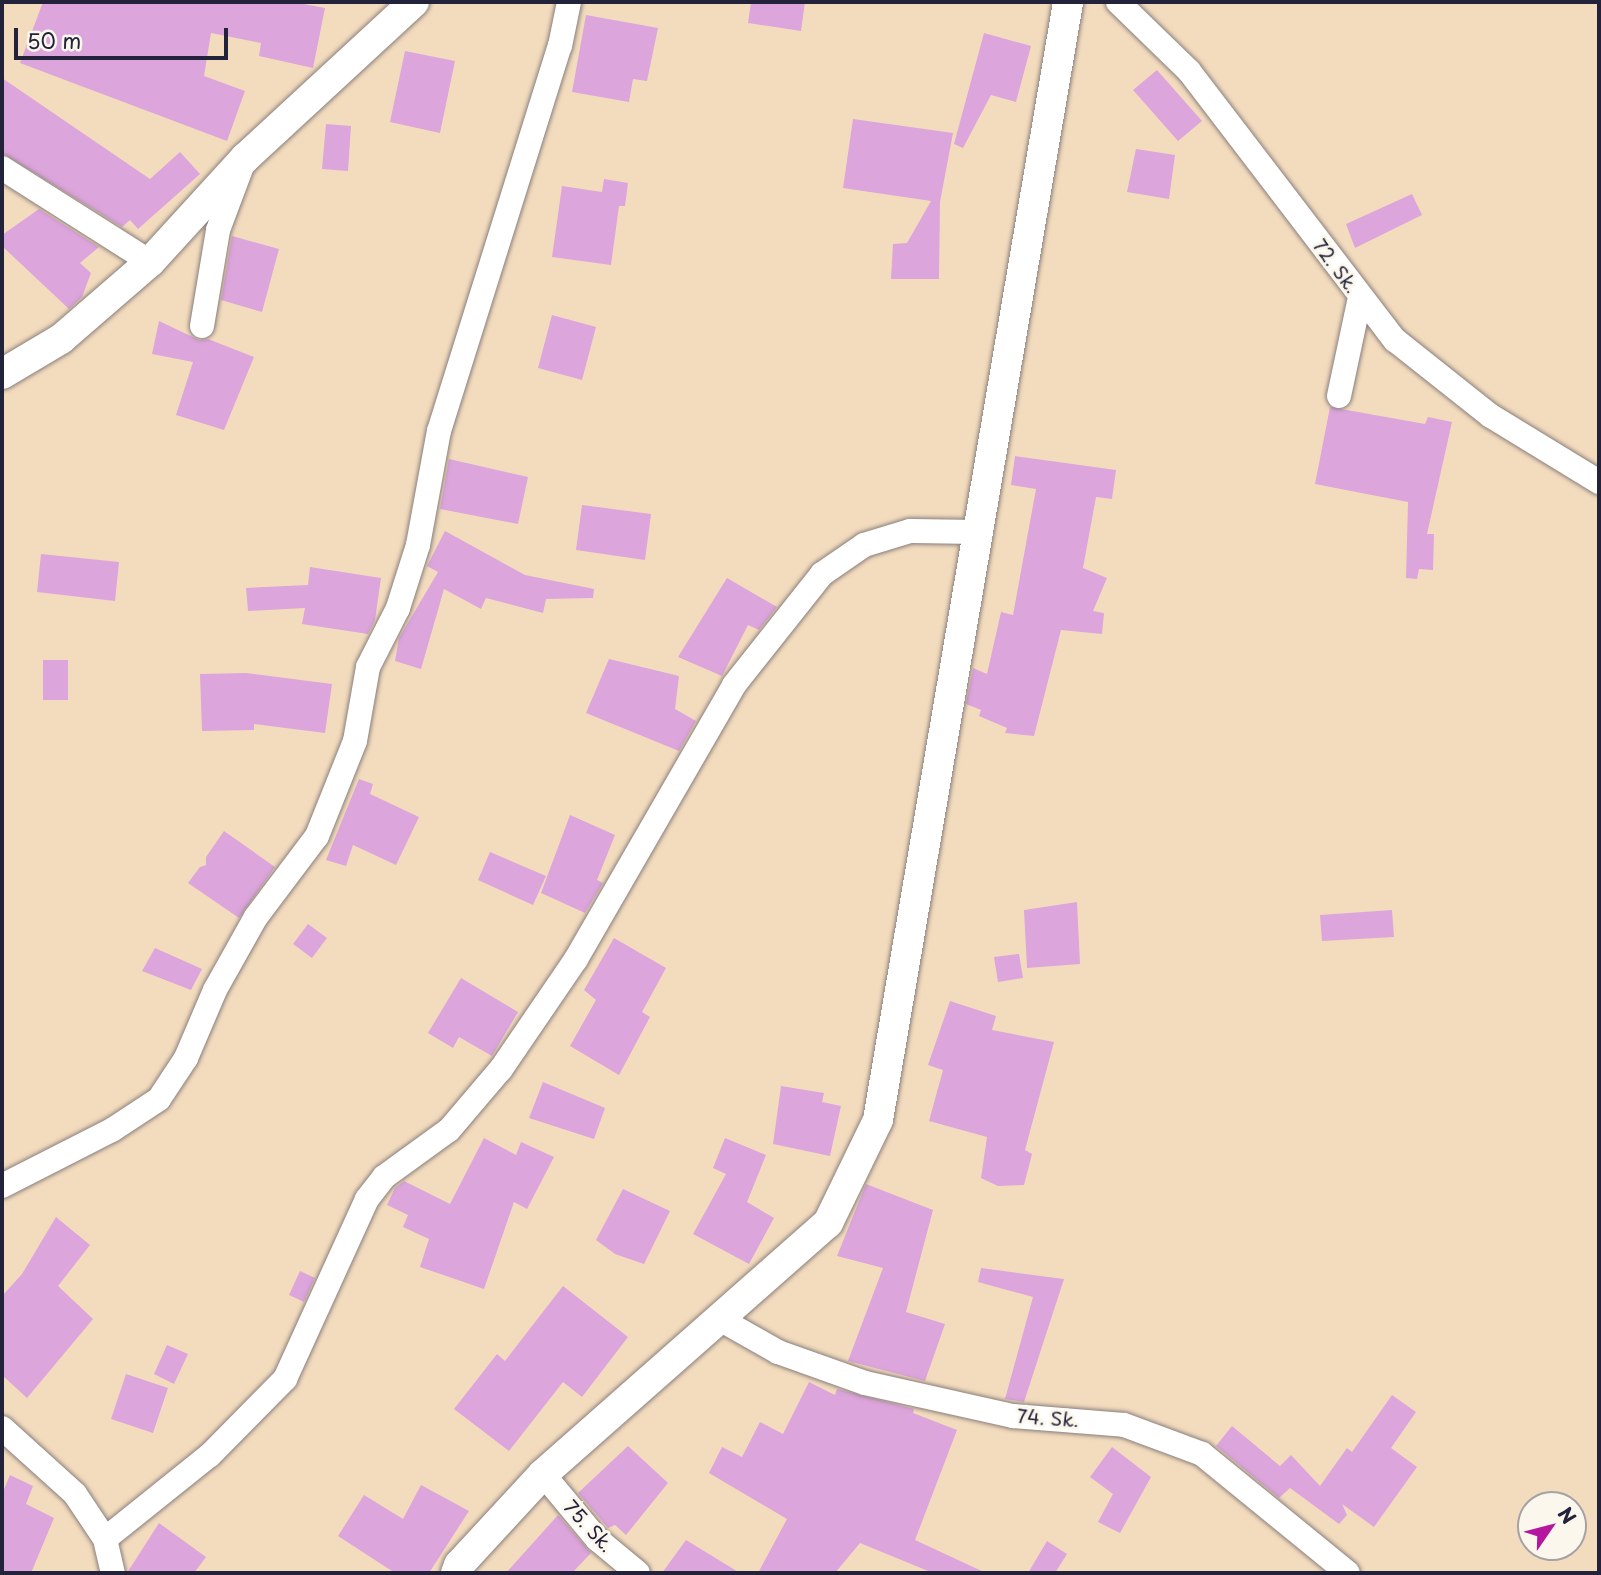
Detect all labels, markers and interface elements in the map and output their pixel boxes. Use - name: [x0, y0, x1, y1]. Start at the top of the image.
- scale bar: [18, 14, 231, 58]
- text: 50 m: [27, 24, 81, 56]
- street label: 72. Sk.: [1308, 234, 1364, 298]
- street label: 74. Sk.: [1016, 1404, 1080, 1432]
- north arrow: [1517, 1491, 1587, 1561]
- street label: 75. Sk.: [560, 1496, 618, 1556]
- text: N: [1552, 1501, 1583, 1529]

